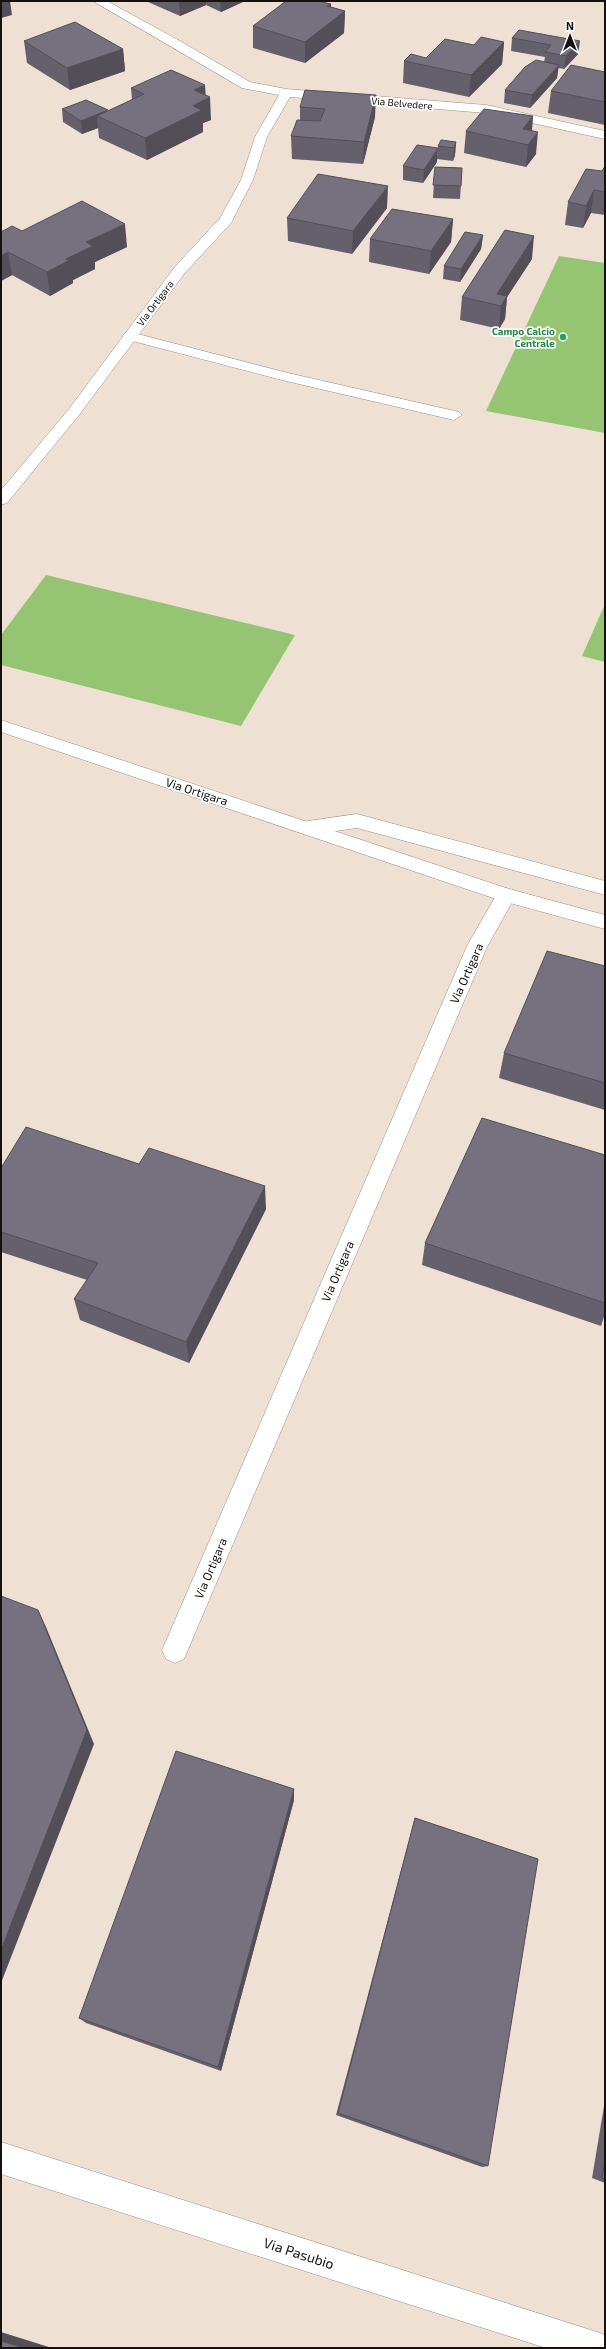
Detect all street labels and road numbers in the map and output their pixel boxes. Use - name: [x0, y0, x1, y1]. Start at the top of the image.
- street label: Via Belvedere: [371, 94, 433, 112]
- street label: Via Ortigara: [134, 278, 176, 328]
- street label: Via Ortigara: [164, 774, 230, 808]
- street label: Via Ortigara: [446, 941, 486, 1005]
- street label: Via Ortigara: [318, 1239, 356, 1303]
- street label: Via Ortigara: [191, 1536, 229, 1600]
- street label: Via Pasubio: [262, 2234, 336, 2272]

